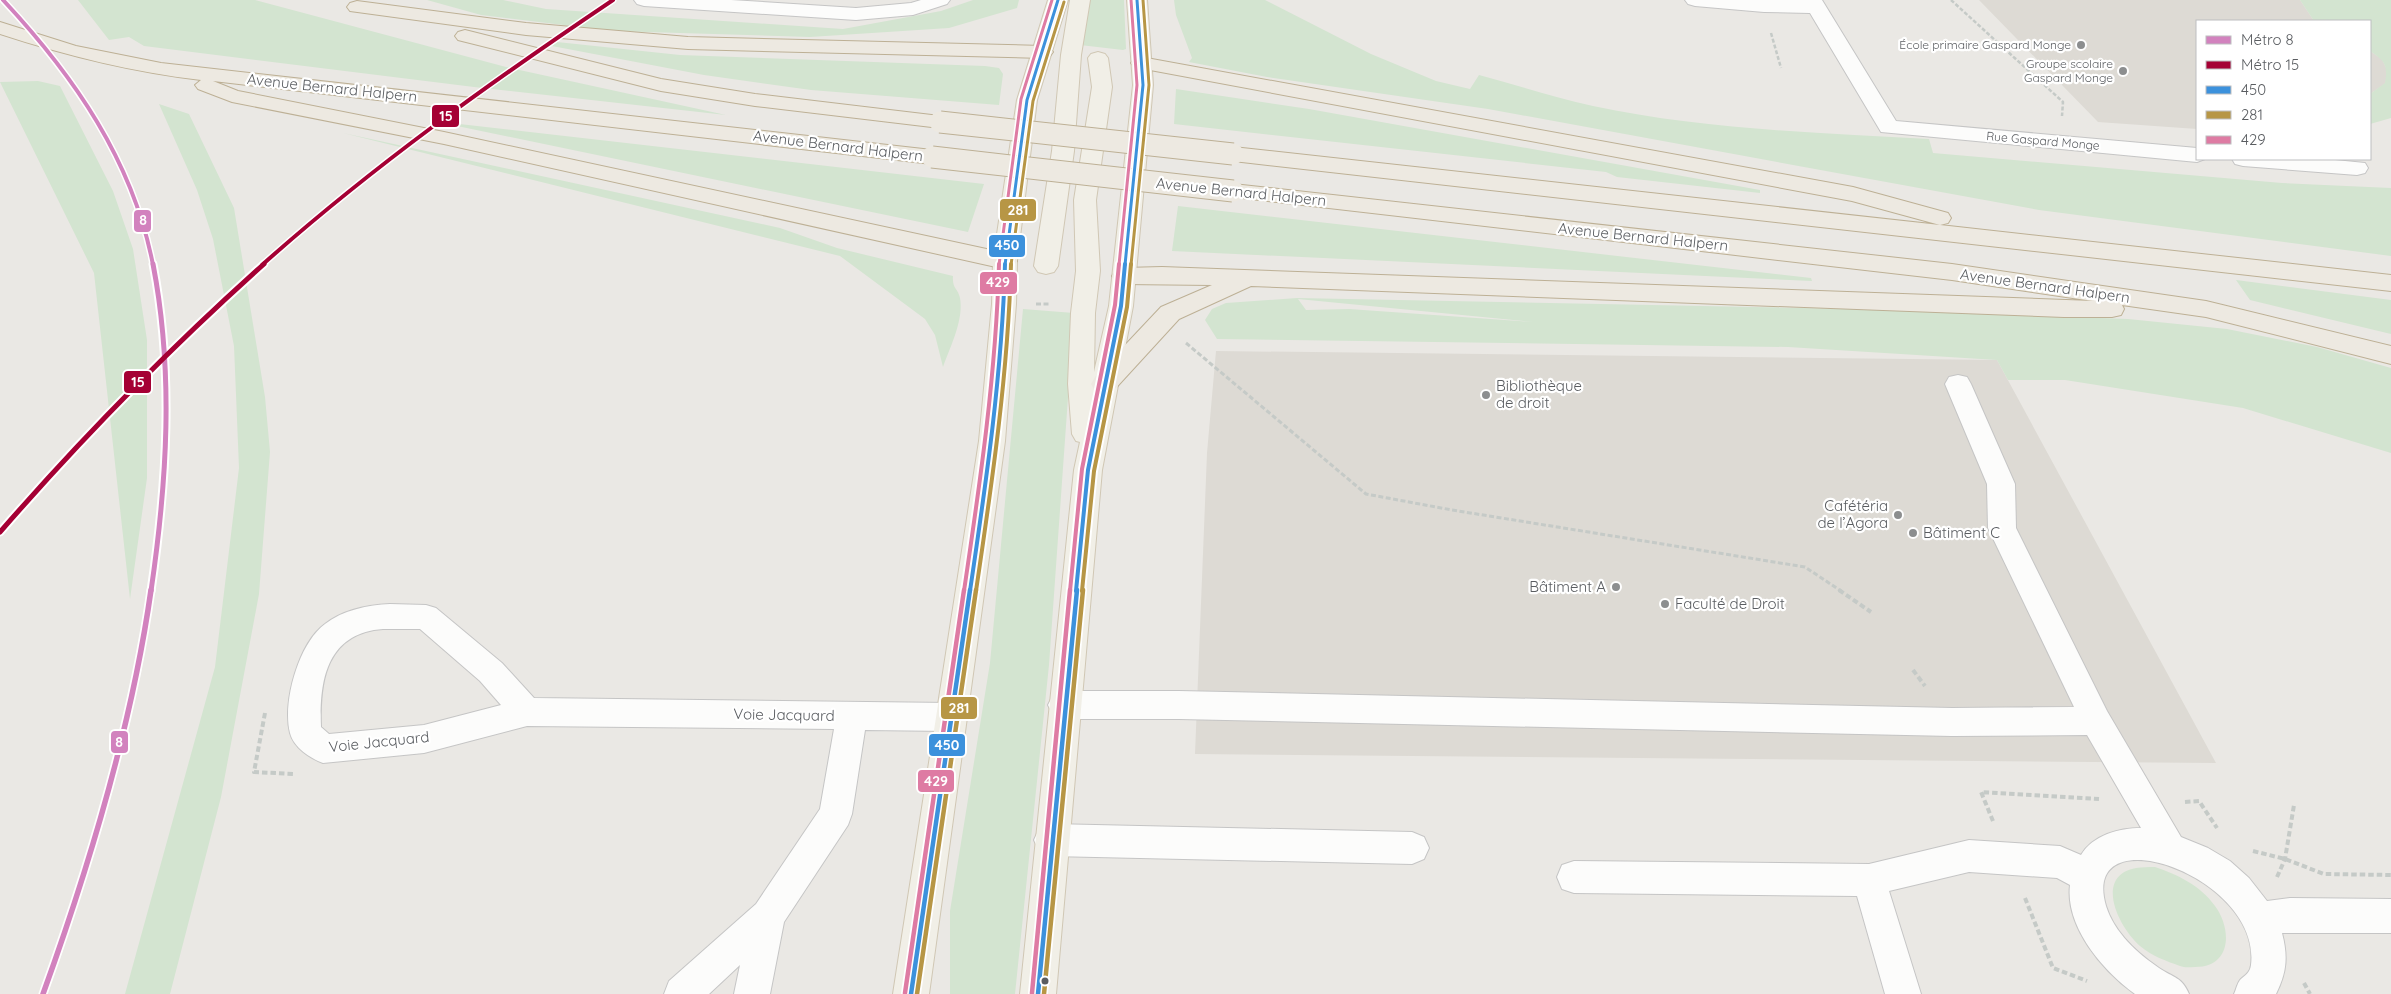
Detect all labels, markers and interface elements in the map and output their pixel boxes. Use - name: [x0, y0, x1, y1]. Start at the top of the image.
- legend: [2196, 20, 2371, 160]
- text: Métro 8: [2241, 30, 2294, 49]
- place label: École primaire Gaspard Monge: [1899, 37, 2071, 52]
- marker: École primaire Gaspard Monge: [2075, 39, 2087, 51]
- text: Métro 15: [2241, 55, 2299, 74]
- place label: Groupe scolaire Gaspard Monge: [2024, 56, 2113, 85]
- marker: Groupe scolaire Gaspard Monge: [2117, 65, 2129, 77]
- street label: Avenue Bernard Halpern: [246, 69, 418, 106]
- text: 450: [2241, 80, 2266, 99]
- line badge: 15: [431, 104, 460, 128]
- text: 281: [2241, 105, 2263, 124]
- text: 15: [439, 107, 453, 125]
- street label: Avenue Bernard Halpern: [752, 126, 924, 165]
- street label: Rue Gaspard Monge: [1986, 128, 2101, 153]
- text: 429: [2241, 130, 2266, 149]
- street label: Avenue Bernard Halpern: [1155, 173, 1327, 210]
- line badge: 281: [999, 198, 1037, 222]
- text: 281: [1007, 201, 1029, 219]
- line badge: 8: [133, 209, 152, 233]
- text: 8: [139, 211, 147, 229]
- street label: Avenue Bernard Halpern: [1557, 218, 1729, 255]
- line badge: 450: [988, 234, 1026, 258]
- text: 450: [995, 236, 1020, 254]
- street label: Avenue Bernard Halpern: [1959, 264, 2131, 307]
- line badge: 429: [979, 271, 1018, 295]
- text: 429: [986, 273, 1010, 291]
- line badge: 15: [123, 370, 152, 394]
- text: 15: [131, 373, 145, 391]
- place label: Bibliothèque de droit: [1496, 376, 1582, 412]
- marker: Bibliothèque de droit: [1480, 389, 1492, 401]
- place label: Cafétéria de l’Agora: [1817, 496, 1888, 532]
- marker: Cafétéria de l’Agora: [1892, 509, 1904, 521]
- place label: Bâtiment C: [1923, 523, 2000, 542]
- marker: Bâtiment C: [1907, 527, 1919, 539]
- place label: Bâtiment A: [1529, 577, 1606, 596]
- marker: Bâtiment A: [1610, 581, 1622, 593]
- place label: Faculté de Droit: [1675, 594, 1785, 613]
- marker: Faculté de Droit: [1659, 598, 1671, 610]
- line badge: 281: [940, 696, 978, 720]
- text: 281: [948, 699, 970, 717]
- street label: Voie Jacquard: [733, 704, 835, 725]
- street label: Voie Jacquard: [328, 727, 430, 756]
- line badge: 8: [110, 730, 129, 754]
- text: 8: [115, 733, 123, 751]
- line badge: 450: [928, 733, 966, 757]
- text: 450: [935, 736, 960, 754]
- line badge: 429: [917, 769, 955, 793]
- text: 429: [924, 772, 948, 790]
- unlabelled marker: [1040, 976, 1050, 986]

